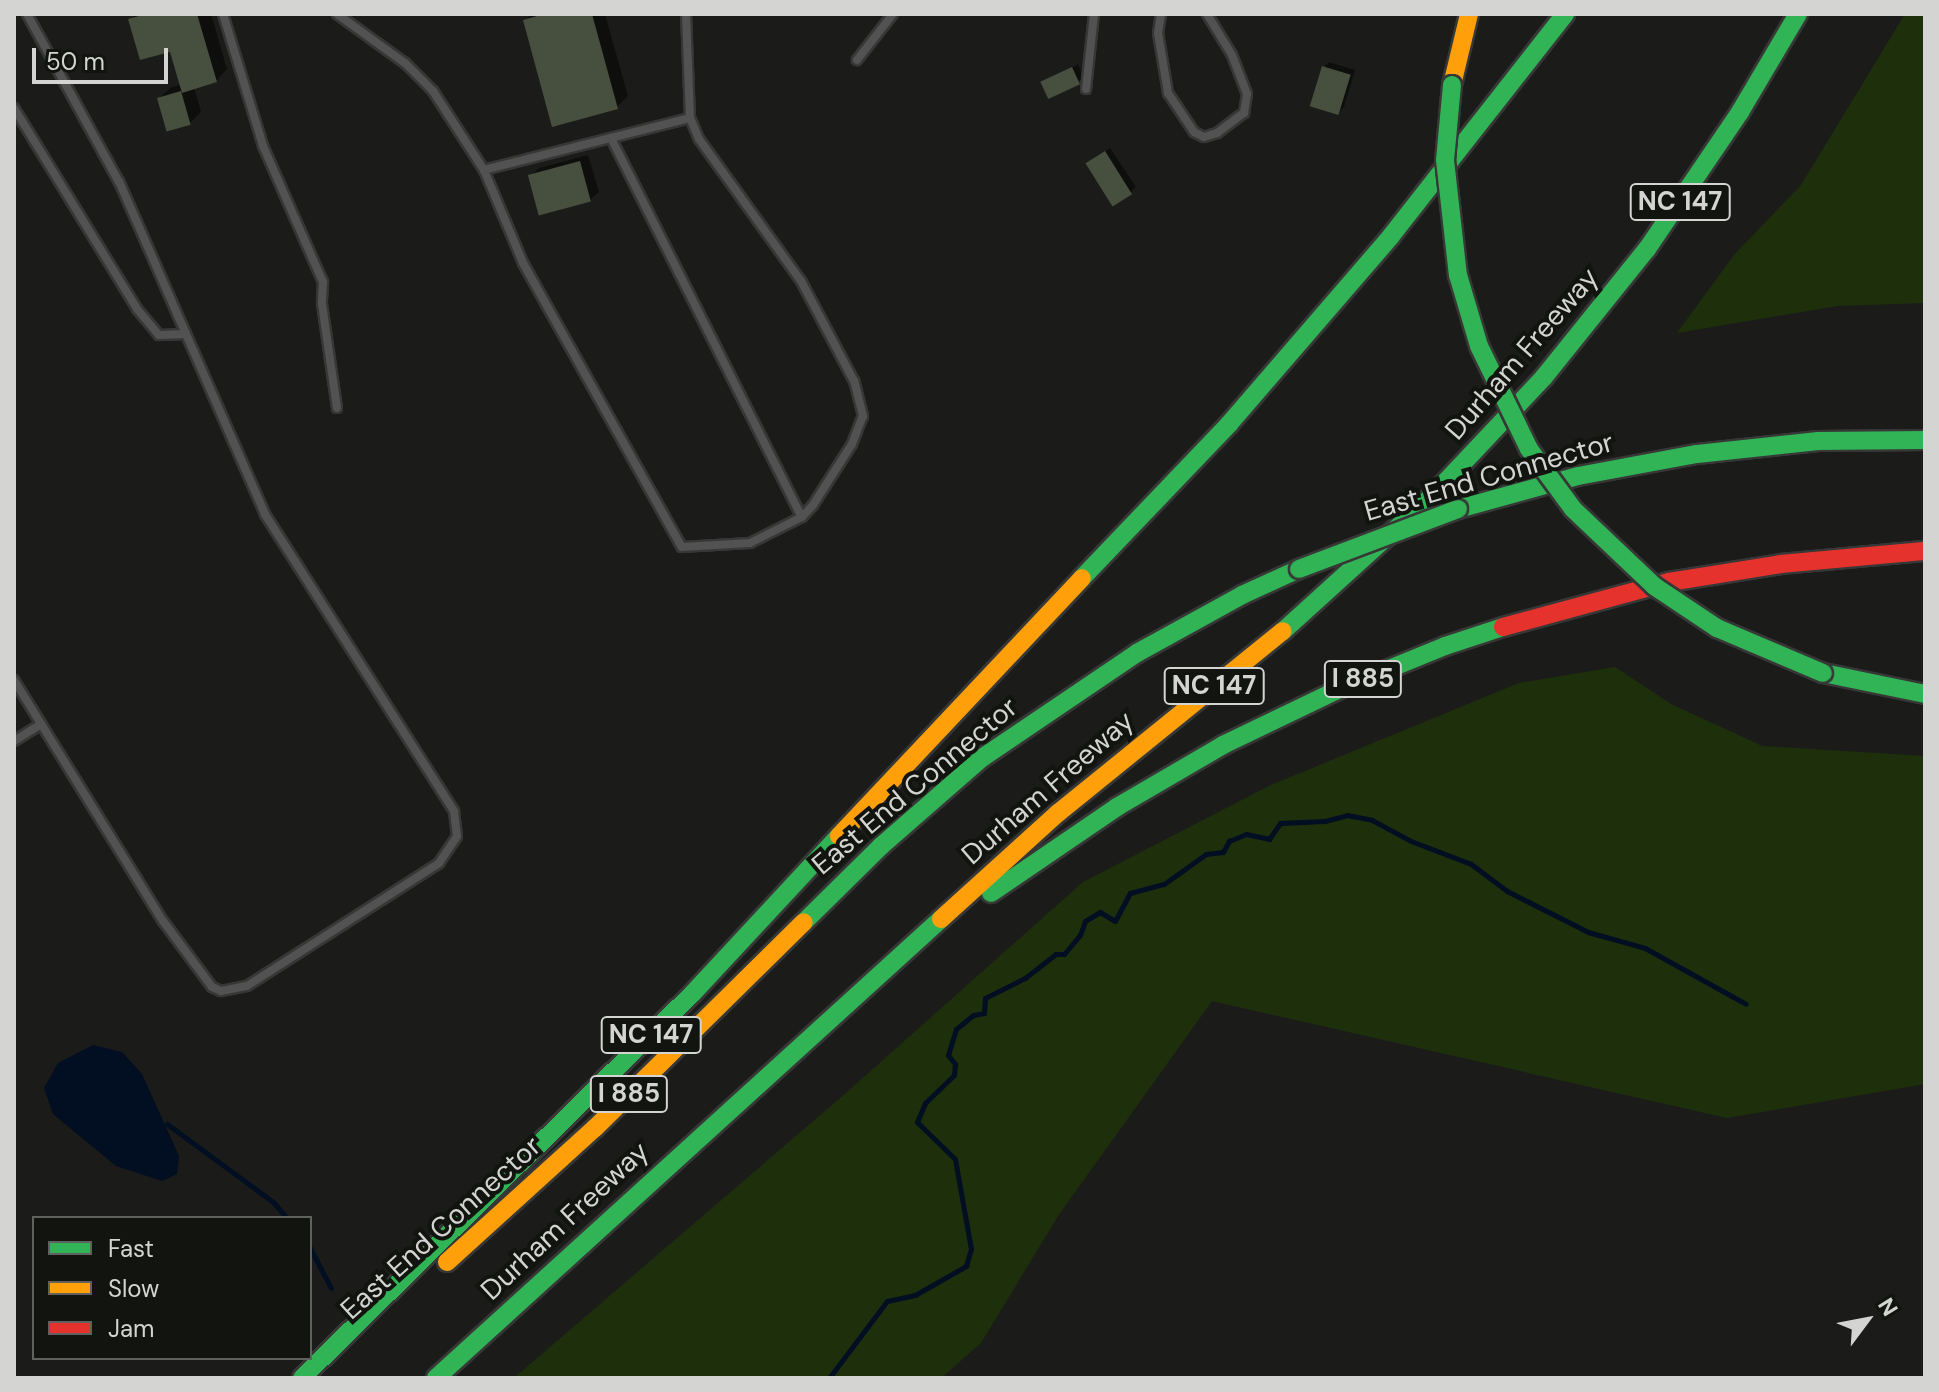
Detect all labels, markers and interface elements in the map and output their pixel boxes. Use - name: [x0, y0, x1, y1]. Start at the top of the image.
- scale bar: [36, 32, 172, 82]
- text: 50 m: [46, 46, 105, 77]
- road number: NC 147: [1628, 180, 1732, 224]
- street label: Durham Freeway: [1438, 261, 1606, 447]
- street label: East End Connector: [1361, 425, 1617, 529]
- road number: I 885: [1323, 657, 1403, 701]
- road number: NC 147: [1162, 664, 1266, 708]
- street label: East End Connector: [805, 690, 1025, 882]
- street label: Durham Freeway: [955, 704, 1141, 872]
- road number: NC 147: [599, 1013, 703, 1057]
- road number: I 885: [589, 1072, 669, 1116]
- street label: East End Connector: [334, 1129, 548, 1327]
- street label: Durham Freeway: [474, 1135, 656, 1307]
- legend: [32, 1216, 312, 1360]
- text: Fast: [108, 1233, 154, 1264]
- text: Slow: [108, 1273, 159, 1304]
- north arrow: [1827, 1280, 1907, 1360]
- text: N: [1871, 1293, 1904, 1321]
- text: Jam: [108, 1313, 154, 1344]

